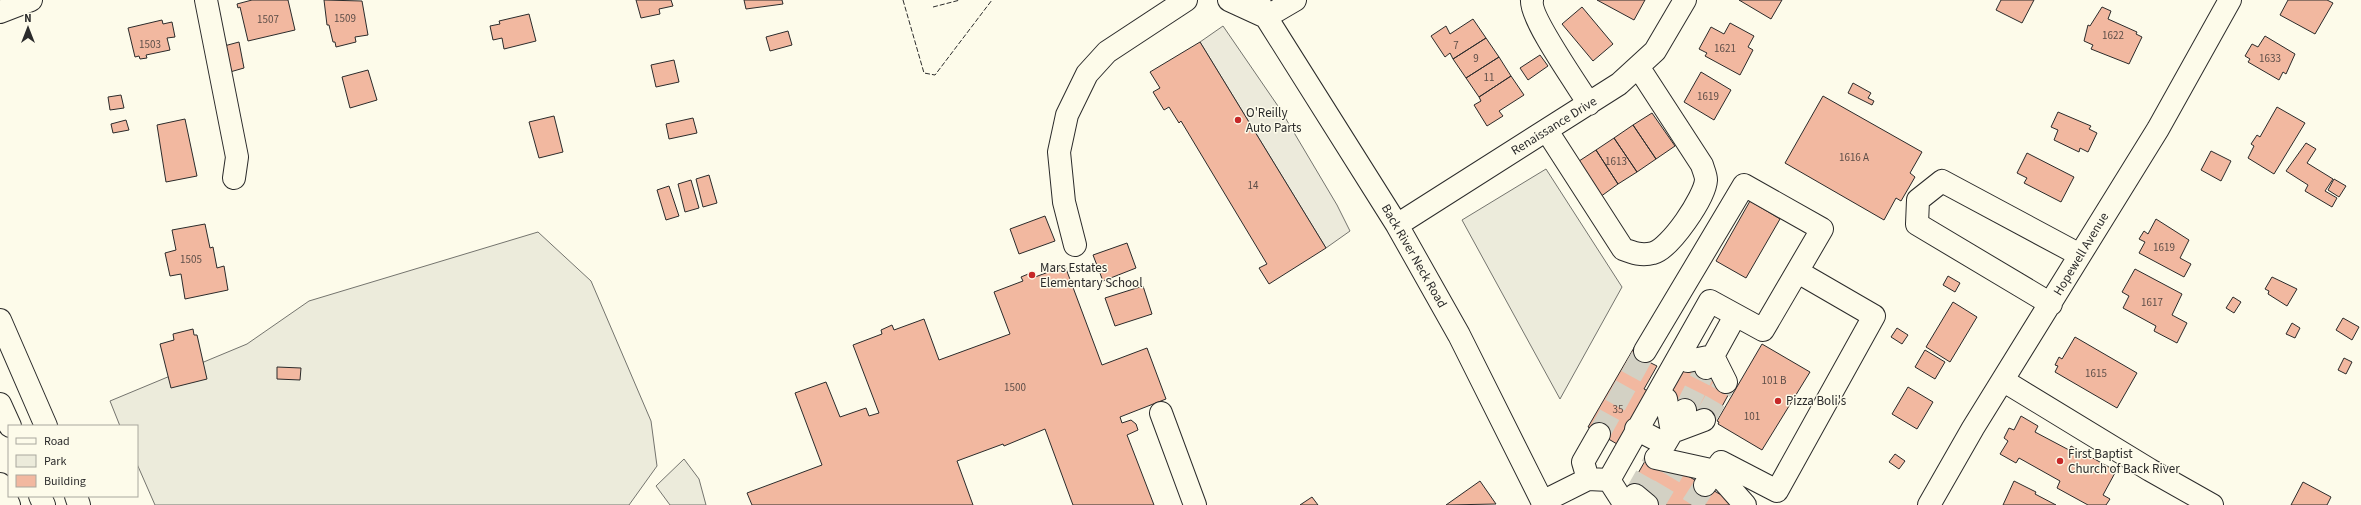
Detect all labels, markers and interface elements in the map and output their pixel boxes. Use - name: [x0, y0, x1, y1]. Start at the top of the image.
- north arrow: [8, 8, 48, 48]
- text: N: [24, 11, 32, 26]
- house number: 1509: [334, 11, 356, 26]
- house number: 1507: [257, 12, 279, 27]
- house number: 1622: [2102, 28, 2124, 43]
- house number: 1503: [139, 37, 161, 52]
- house number: 7: [1453, 38, 1459, 53]
- house number: 1621: [1714, 41, 1736, 56]
- house number: 9: [1473, 51, 1479, 66]
- house number: 1633: [2259, 51, 2281, 66]
- house number: 11: [1484, 70, 1494, 85]
- house number: 1619: [1697, 89, 1719, 104]
- street label: Renaissance Drive: [1508, 92, 1600, 160]
- place label: O'Reilly Auto Parts: [1246, 104, 1302, 137]
- marker: O'Reilly Auto Parts: [1233, 115, 1243, 125]
- house number: 1616 A: [1839, 150, 1869, 165]
- house number: 1613: [1605, 154, 1627, 169]
- house number: 14: [1248, 178, 1259, 193]
- street label: Back River Neck Road: [1377, 201, 1451, 311]
- street label: Hopewell Avenue: [2049, 209, 2113, 299]
- house number: 1619: [2153, 240, 2175, 255]
- house number: 1505: [180, 252, 202, 267]
- place label: Mars Estates Elementary School: [1040, 259, 1142, 292]
- marker: Mars Estates Elementary School: [1027, 270, 1037, 280]
- house number: 1617: [2141, 295, 2163, 310]
- house number: 1615: [2085, 366, 2107, 381]
- house number: 101 B: [1761, 373, 1787, 388]
- house number: 1500: [1004, 380, 1026, 395]
- place label: Pizza Boli's: [1786, 392, 1847, 410]
- marker: Pizza Boli's: [1773, 396, 1783, 406]
- house number: 35: [1613, 402, 1623, 417]
- house number: 101: [1744, 409, 1760, 424]
- legend: [8, 425, 138, 497]
- text: Road: [44, 433, 70, 450]
- place label: First Baptist Church of Back River: [2068, 445, 2180, 478]
- text: Park: [44, 453, 66, 470]
- marker: First Baptist Church of Back River: [2055, 456, 2065, 466]
- text: Building: [44, 473, 86, 490]

